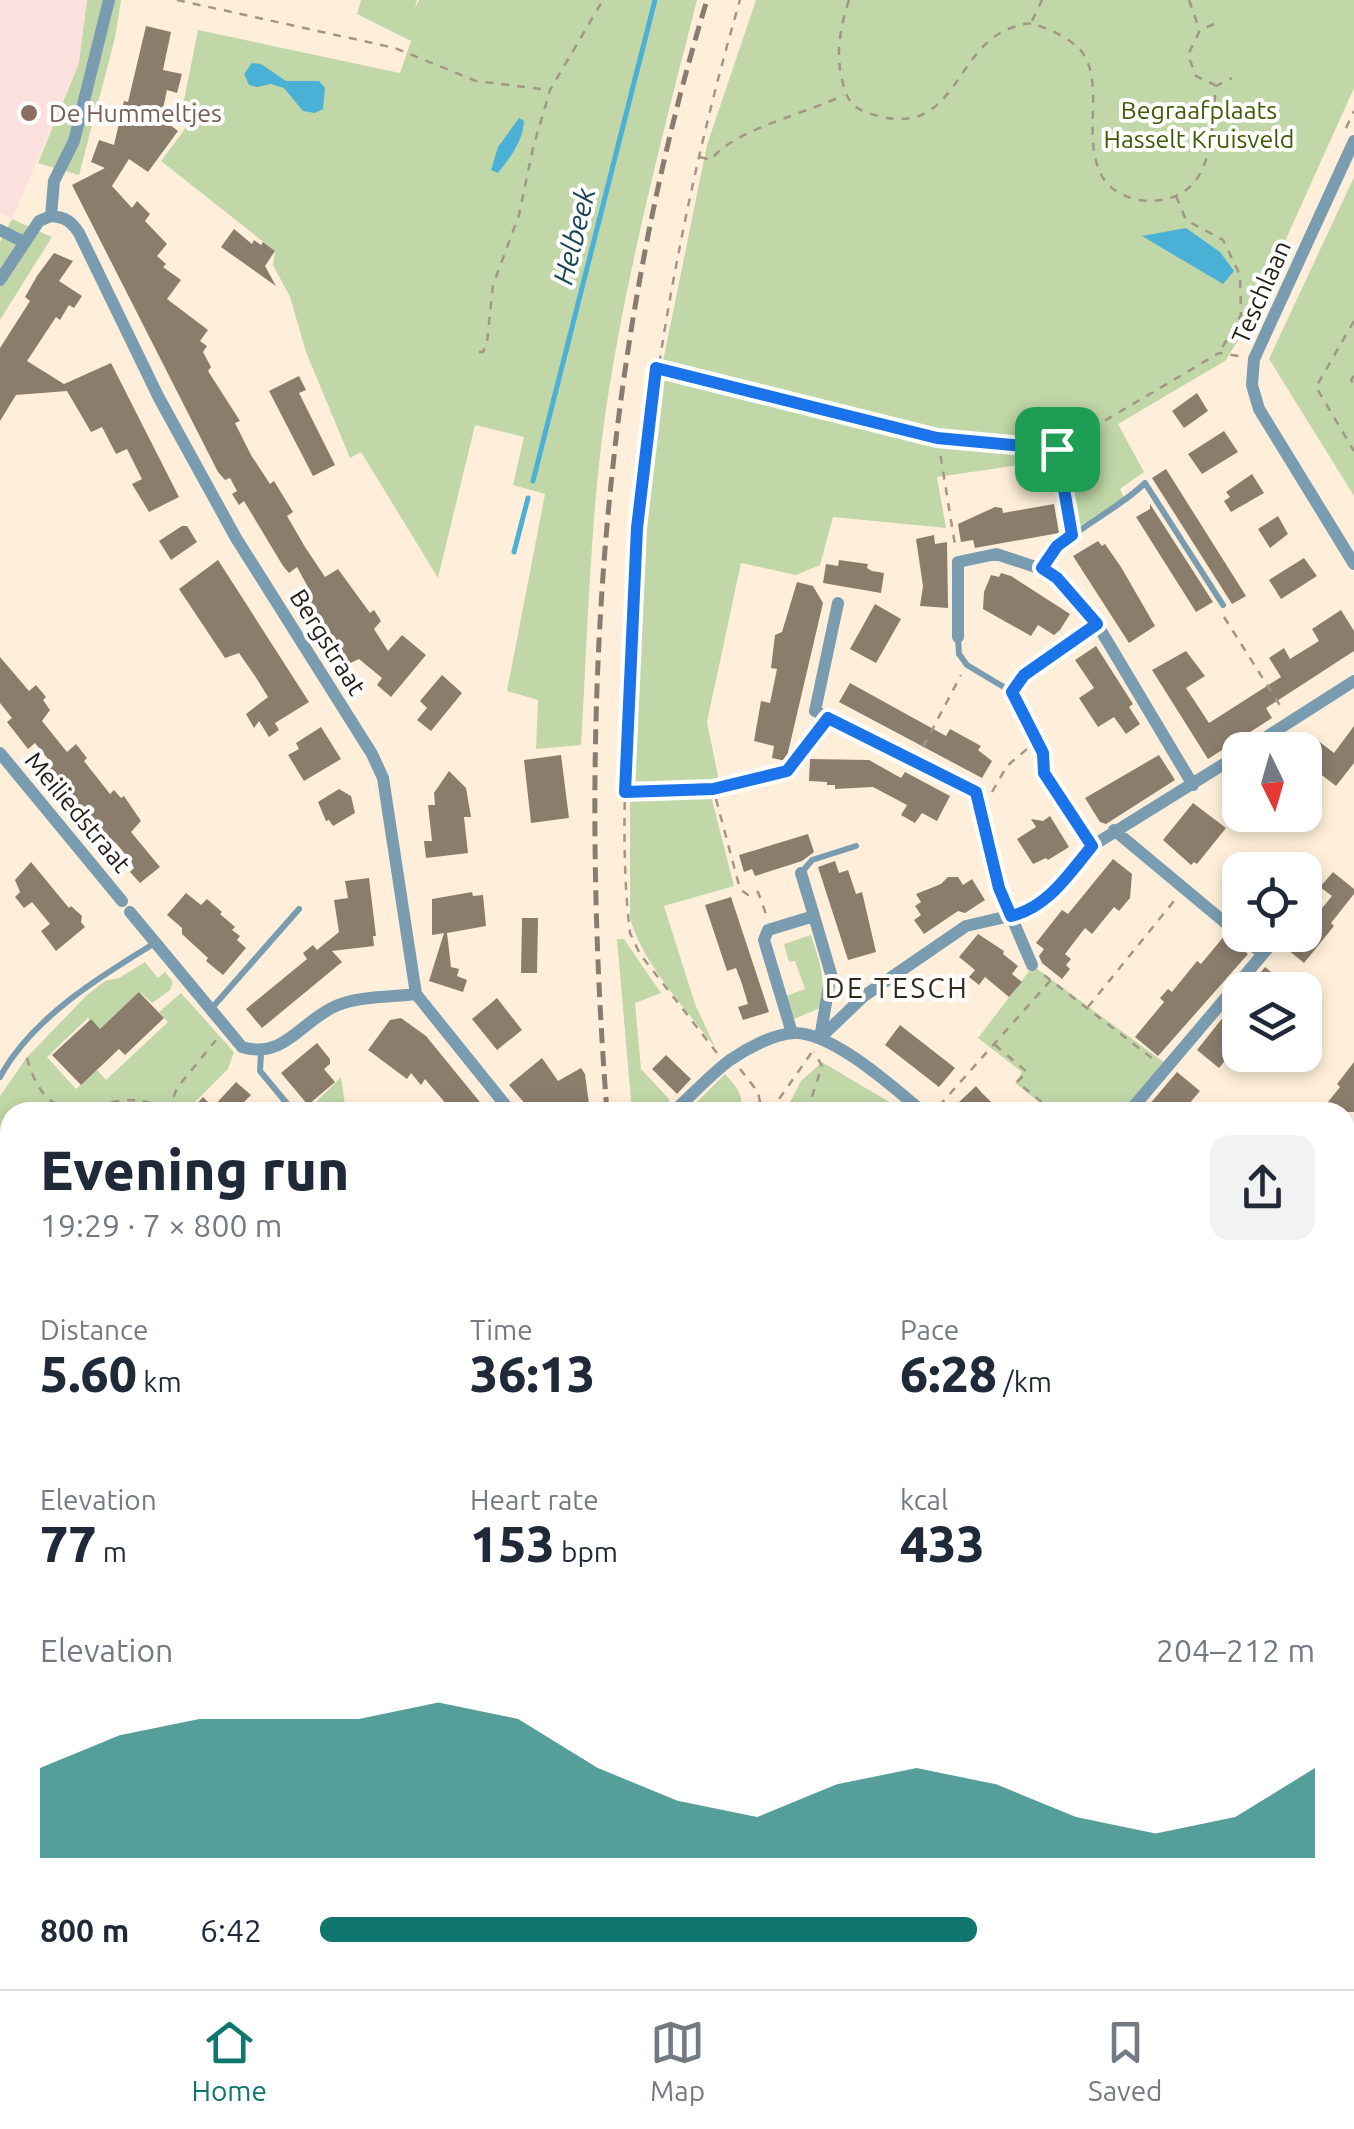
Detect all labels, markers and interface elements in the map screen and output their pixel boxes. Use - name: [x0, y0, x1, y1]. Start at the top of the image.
- park label: Begraafplaats Hasselt Kruisveld: [1104, 96, 1294, 153]
- place label: De Hummeltjes: [49, 99, 222, 127]
- marker: De Hummeltjes: [18, 102, 40, 124]
- water label: Helbeek: [547, 184, 601, 288]
- street label: Teschlaan: [1226, 236, 1296, 348]
- pin: [1015, 407, 1100, 492]
- icon: arrive: [1030, 422, 1085, 477]
- street label: Bergstraat: [285, 584, 372, 700]
- north arrow: [1222, 732, 1322, 832]
- map controls: [1222, 732, 1322, 1072]
- street label: Meiliedstraat: [20, 746, 136, 878]
- button: locate: [1222, 852, 1322, 952]
- district label: DE TESCH: [825, 972, 969, 1003]
- button: layers: [1222, 972, 1322, 1072]
- button: share: [1210, 1135, 1315, 1240]
- text: Evening run: [40, 1139, 350, 1200]
- text: 19:29 · 7 × 800 m: [40, 1207, 282, 1243]
- text: Distance: [40, 1314, 148, 1345]
- text: Time: [470, 1314, 533, 1345]
- text: Pace: [900, 1314, 959, 1345]
- text: 5.60: [40, 1345, 137, 1401]
- text: 36:13: [470, 1345, 595, 1401]
- text: 6:28: [900, 1345, 997, 1401]
- text: km: [137, 1366, 182, 1397]
- text: /km: [997, 1366, 1052, 1397]
- text: Elevation: [40, 1484, 157, 1515]
- text: Heart rate: [470, 1484, 599, 1515]
- text: kcal: [900, 1484, 948, 1515]
- text: 77: [40, 1515, 96, 1571]
- text: 153: [470, 1515, 555, 1571]
- text: 433: [900, 1515, 985, 1571]
- text: m: [96, 1536, 127, 1567]
- text: bpm: [555, 1536, 618, 1567]
- text: Elevation: [40, 1632, 173, 1668]
- text: 204–212 m: [1156, 1632, 1315, 1668]
- text: 800 m: [40, 1912, 129, 1948]
- text: 6:42: [200, 1912, 262, 1948]
- tab: Home: [191, 2015, 267, 2106]
- tab: Map: [650, 2015, 705, 2106]
- tab: Saved: [1088, 2015, 1163, 2106]

